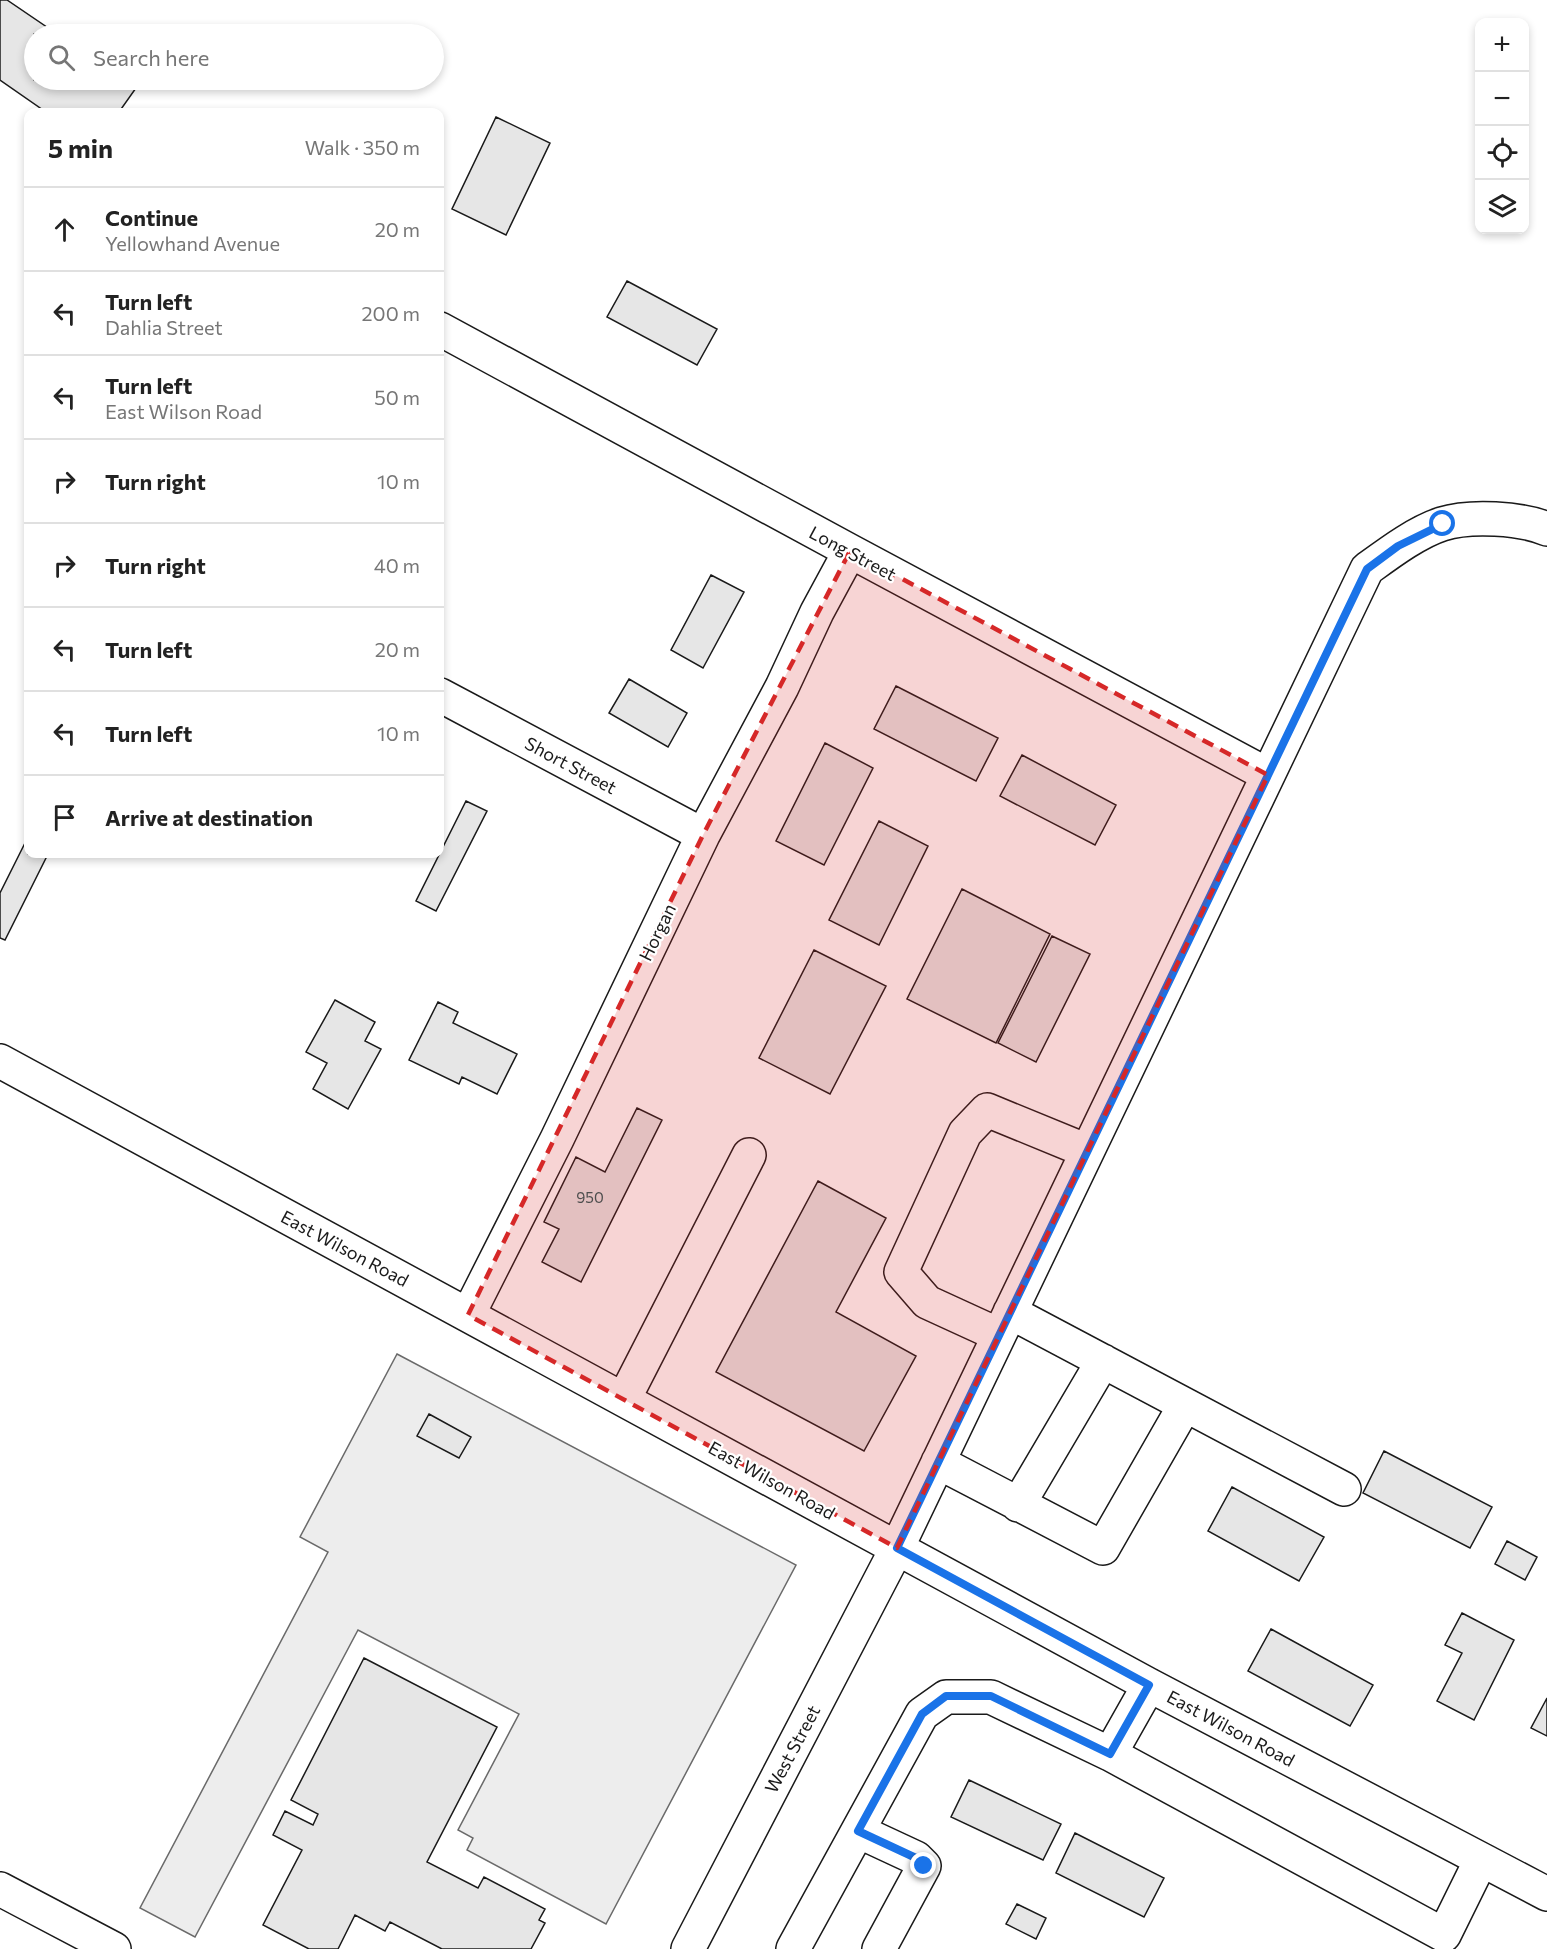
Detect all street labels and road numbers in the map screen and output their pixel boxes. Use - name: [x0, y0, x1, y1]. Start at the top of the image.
- street label: Long Street: [806, 521, 900, 585]
- street label: Short Street: [521, 732, 621, 798]
- street label: Horgan: [634, 900, 680, 964]
- street label: East Wilson Road: [277, 1205, 413, 1291]
- street label: East Wilson Road: [705, 1436, 839, 1524]
- street label: East Wilson Road: [1163, 1685, 1299, 1771]
- street label: West Street: [760, 1701, 824, 1797]

